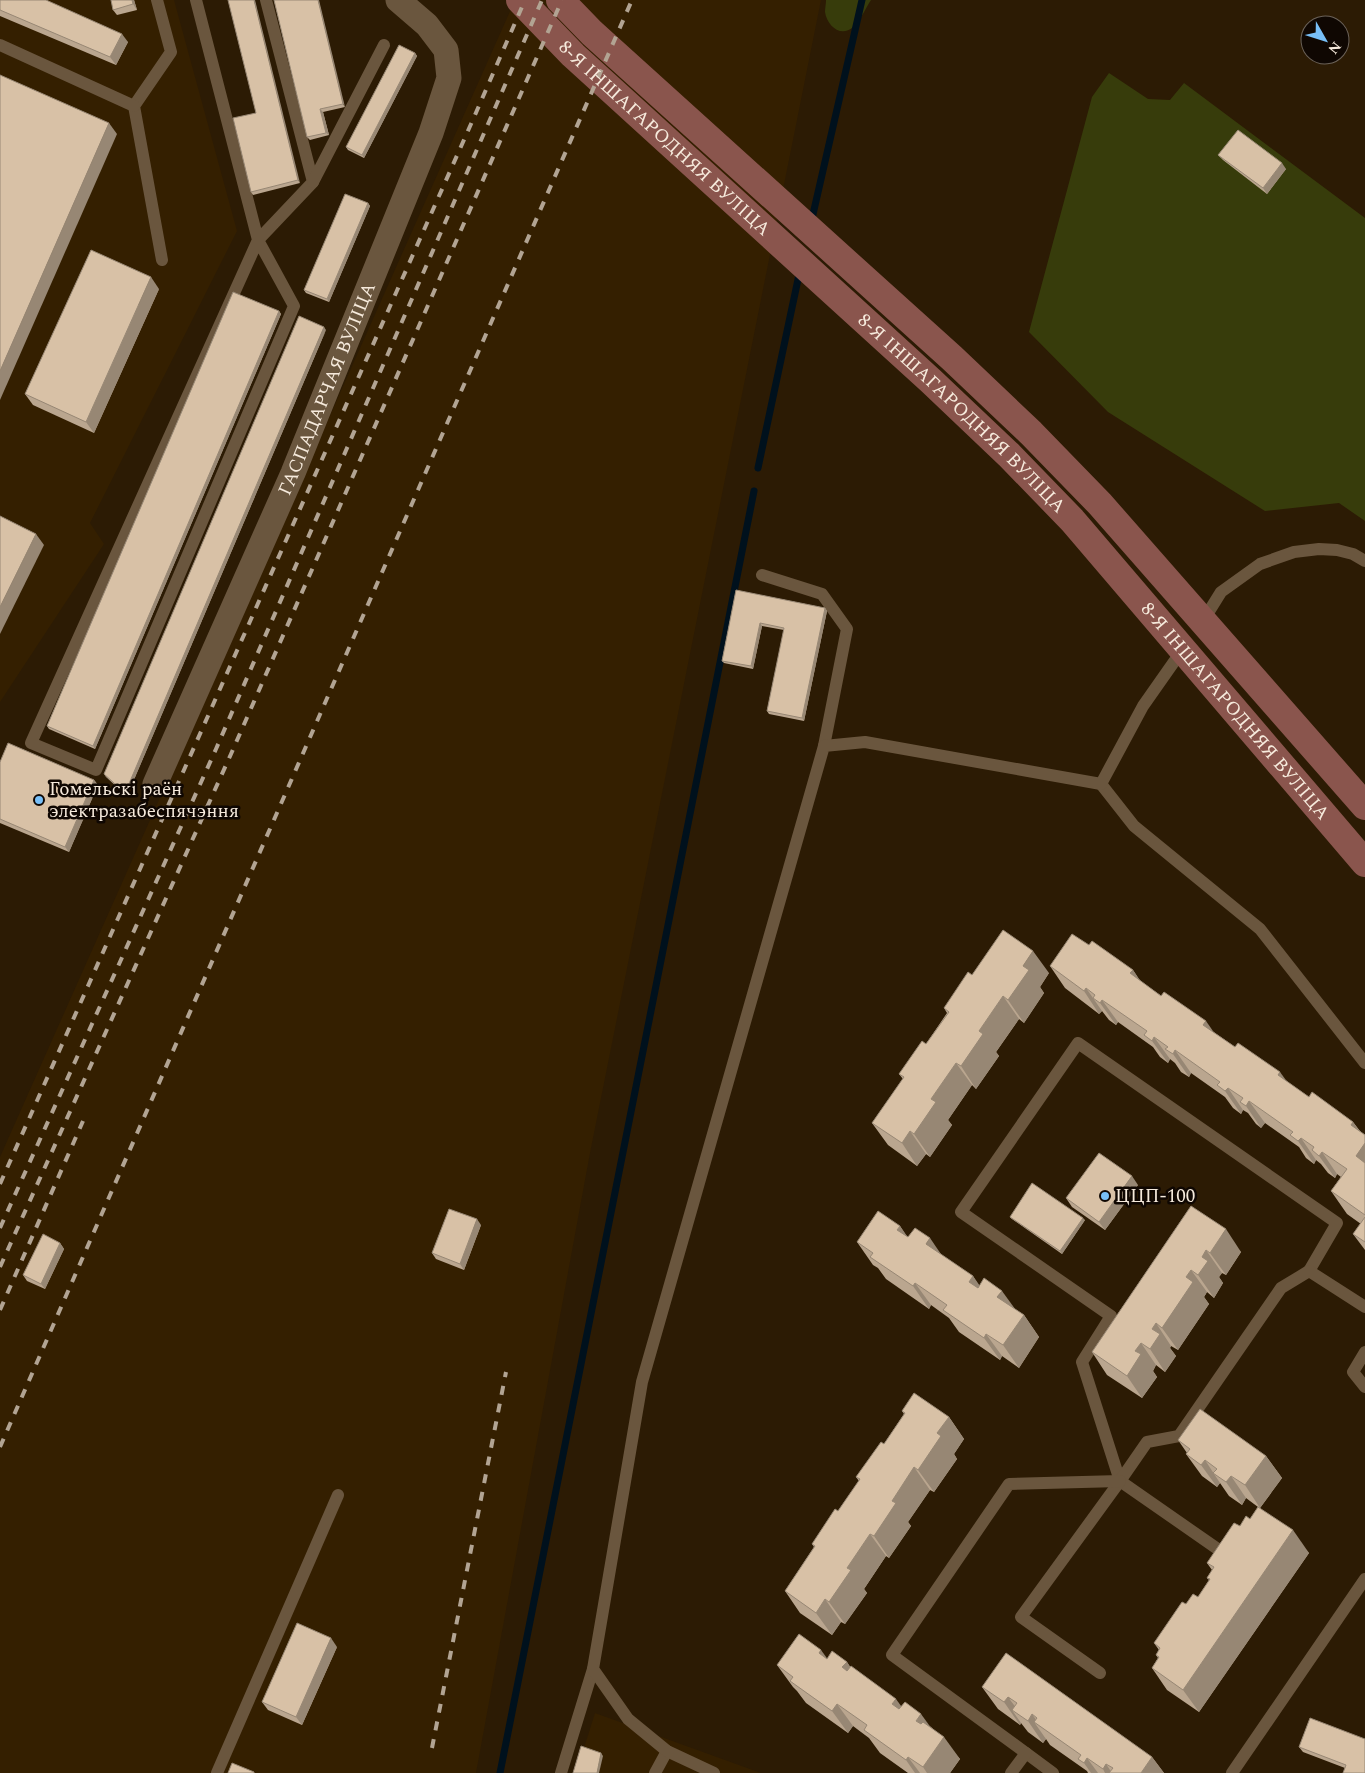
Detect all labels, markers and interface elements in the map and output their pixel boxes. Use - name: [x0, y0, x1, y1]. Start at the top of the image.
- north arrow: [1300, 15, 1350, 65]
- street label: 8-Я ІНШАГАРОДНЯЯ ВУЛІЦА: [552, 34, 777, 243]
- text: N: [1323, 37, 1346, 59]
- street label: ГАСПАДАРЧАЯ ВУЛІЦА: [270, 278, 383, 500]
- street label: 8-Я ІНШАГАРОДНЯЯ ВУЛІЦА: [851, 306, 1073, 520]
- street label: 8-Я ІНШАГАРОДНЯЯ ВУЛІЦА: [1134, 596, 1337, 827]
- place label: Гомельскі раён электразабеспячэння: [49, 775, 239, 826]
- marker: Гомельскі раён электразабеспячэння: [33, 794, 45, 806]
- place label: ЦЦП-100: [1115, 1182, 1195, 1211]
- marker: ЦЦП-100: [1099, 1190, 1111, 1202]

